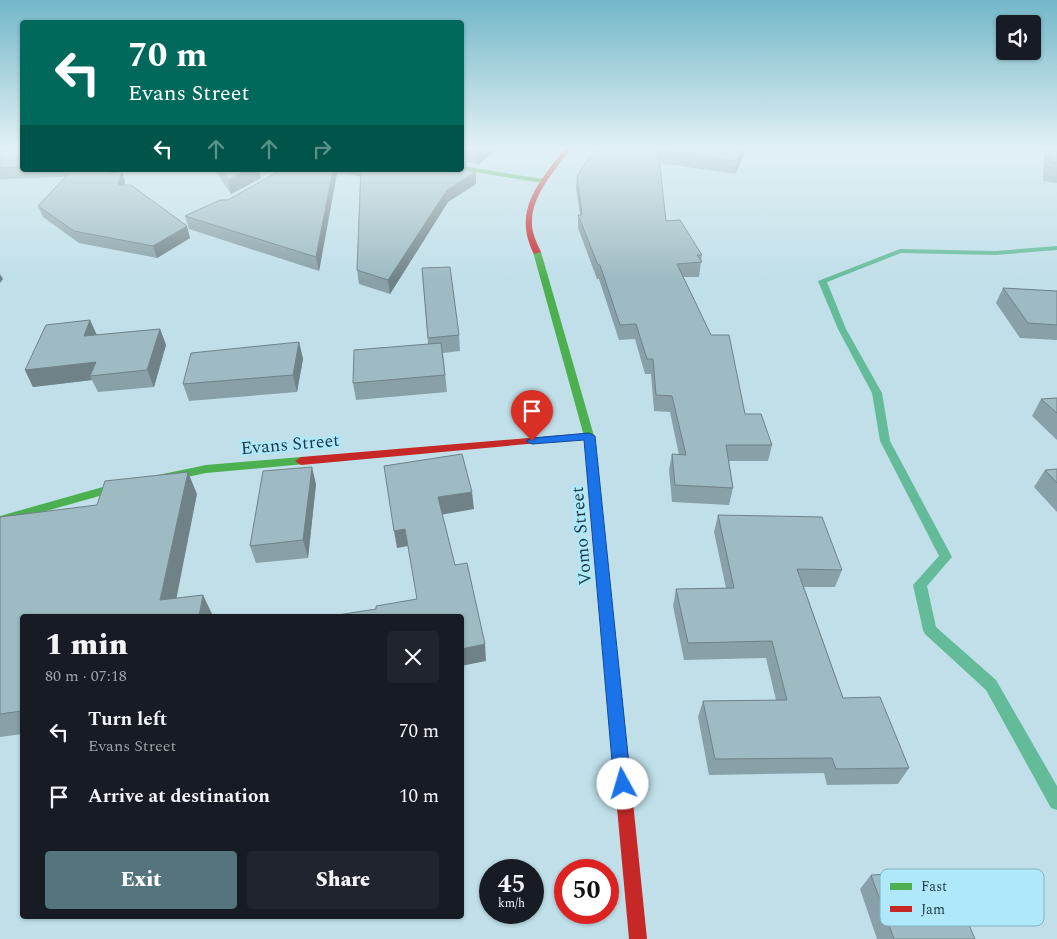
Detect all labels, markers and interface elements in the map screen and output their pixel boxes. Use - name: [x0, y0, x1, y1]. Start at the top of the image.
- map controls: [996, 15, 1041, 60]
- button: sound: [996, 15, 1041, 60]
- text: 70 m: [128, 29, 208, 82]
- icon: left: [45, 40, 110, 105]
- text: Evans Street: [128, 77, 249, 110]
- icon: left: [149, 135, 177, 163]
- icon: ahead: [202, 135, 230, 163]
- icon: ahead: [255, 135, 283, 163]
- icon: right: [308, 135, 336, 163]
- pin: [511, 390, 553, 441]
- icon: arrive: [518, 397, 546, 425]
- street label: Evans Street: [239, 427, 341, 462]
- street label: Vomo Street: [564, 485, 599, 586]
- text: 1 min: [45, 622, 128, 668]
- button: close: [387, 631, 439, 683]
- text: 80 m · 07:18: [45, 664, 127, 688]
- text: Turn left: [88, 705, 167, 734]
- text: 70 m: [399, 717, 439, 746]
- icon: left: [45, 718, 73, 746]
- text: Evans Street: [88, 734, 176, 758]
- position arrow: [596, 757, 648, 809]
- text: Arrive at destination: [88, 782, 270, 811]
- text: 10 m: [399, 782, 439, 811]
- icon: arrive: [45, 783, 73, 811]
- button: Exit: [45, 851, 237, 909]
- button: Share: [247, 851, 439, 909]
- speed limit sign: 50: [554, 859, 619, 924]
- text: 45: [497, 866, 526, 904]
- legend: [880, 869, 1044, 926]
- text: Fast: [921, 876, 947, 897]
- text: km/h: [498, 894, 525, 913]
- text: Jam: [921, 899, 945, 920]

